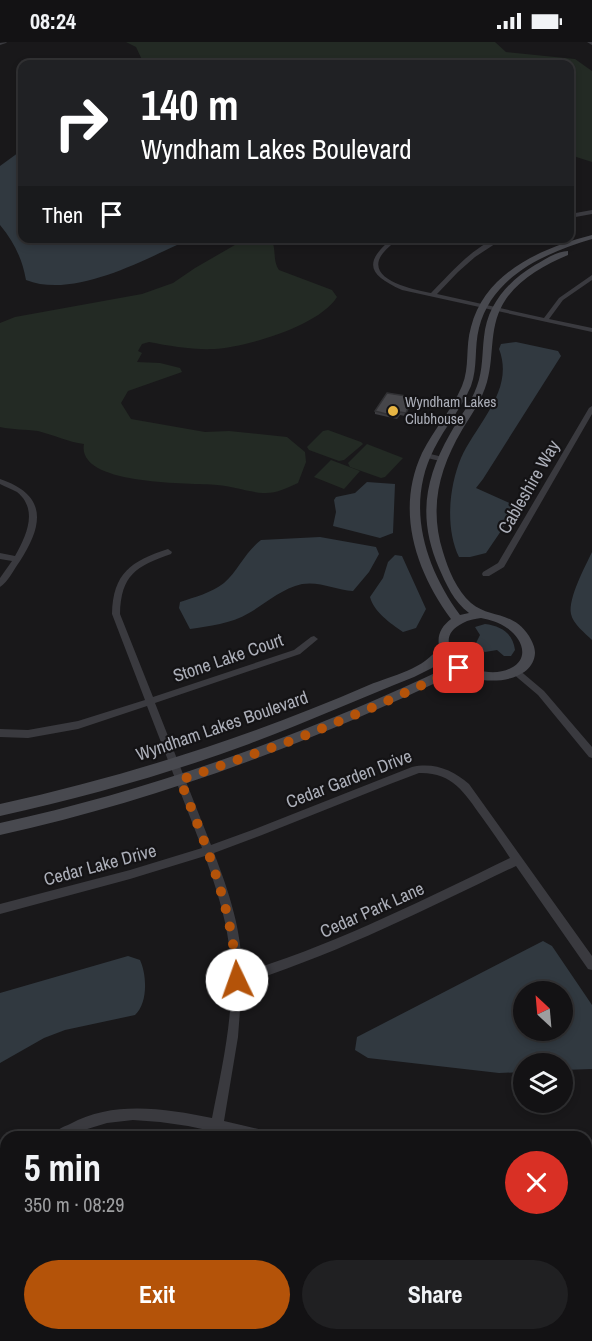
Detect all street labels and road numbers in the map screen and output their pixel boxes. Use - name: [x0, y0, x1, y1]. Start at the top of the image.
- street label: Cableshire Way: [492, 435, 566, 538]
- street label: Stone Lake Court: [169, 627, 286, 688]
- street label: Wyndham Lakes Boulevard: [133, 684, 311, 767]
- street label: Cedar Garden Drive: [282, 743, 415, 814]
- street label: Cedar Lake Drive: [41, 837, 159, 892]
- street label: Cedar Park Lane: [316, 875, 428, 944]

